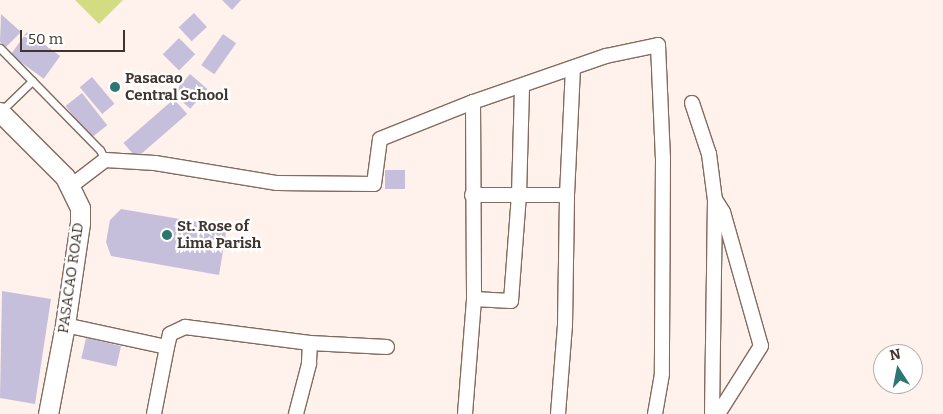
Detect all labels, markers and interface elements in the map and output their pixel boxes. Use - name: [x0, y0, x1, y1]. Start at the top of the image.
- scale bar: [22, 20, 128, 52]
- text: 50 m: [28, 30, 63, 48]
- place label: Pasacao Central School: [125, 69, 228, 104]
- marker: Pasacao Central School: [109, 81, 121, 93]
- place label: St. Rose of Lima Parish: [177, 217, 261, 252]
- street label: PASACAO ROAD: [54, 221, 88, 335]
- marker: St. Rose of Lima Parish: [161, 229, 173, 241]
- north arrow: [873, 344, 923, 394]
- text: N: [888, 345, 902, 364]

